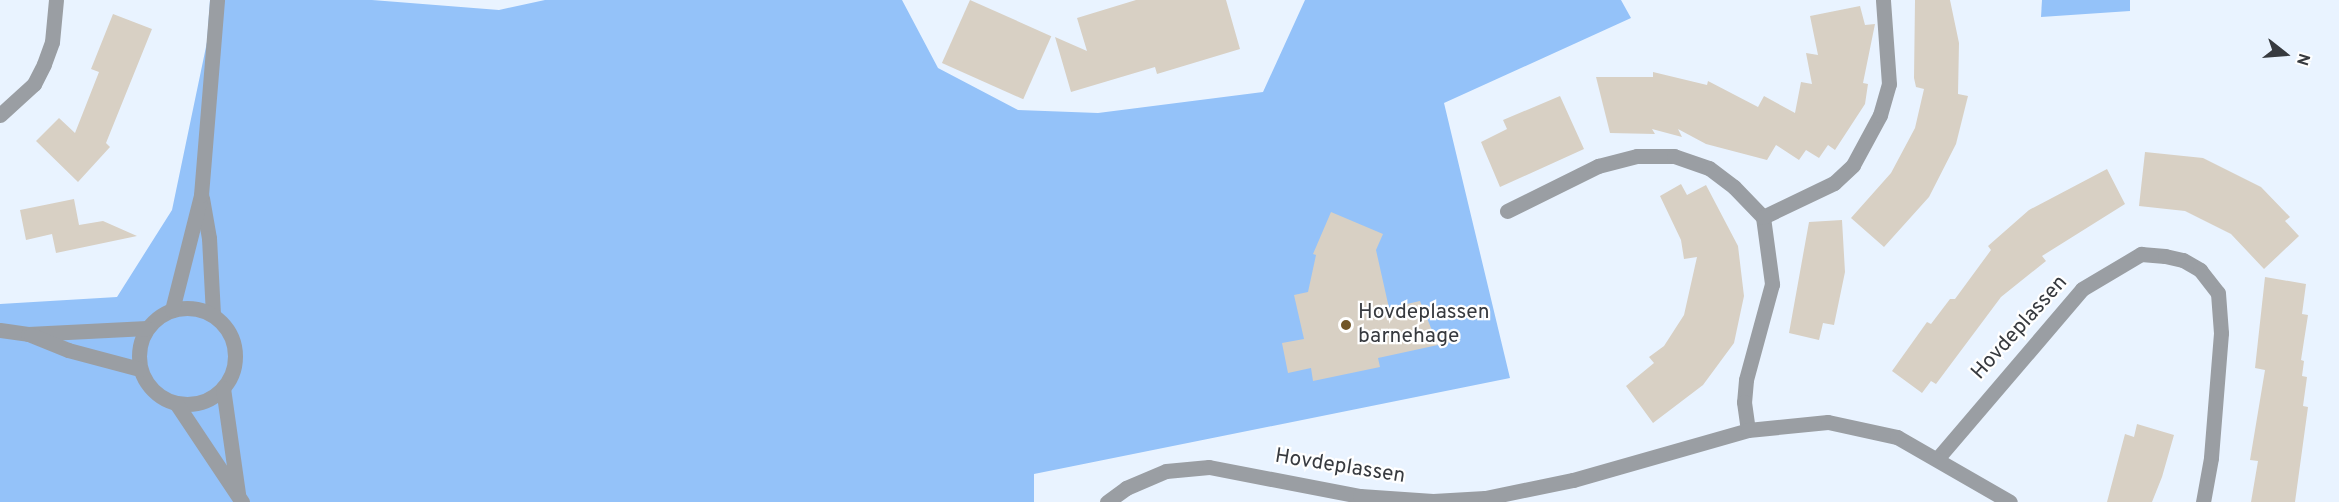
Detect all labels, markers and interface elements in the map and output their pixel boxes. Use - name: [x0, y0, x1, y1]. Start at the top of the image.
- north arrow: [2255, 24, 2315, 84]
- text: N: [2291, 51, 2313, 68]
- street label: Hovdeplassen: [1967, 271, 2073, 385]
- place label: Hovdeplassen barnehage: [1358, 300, 1490, 350]
- marker: Hovdeplassen barnehage: [1339, 318, 1353, 332]
- street label: Hovdeplassen: [1273, 444, 1407, 490]

